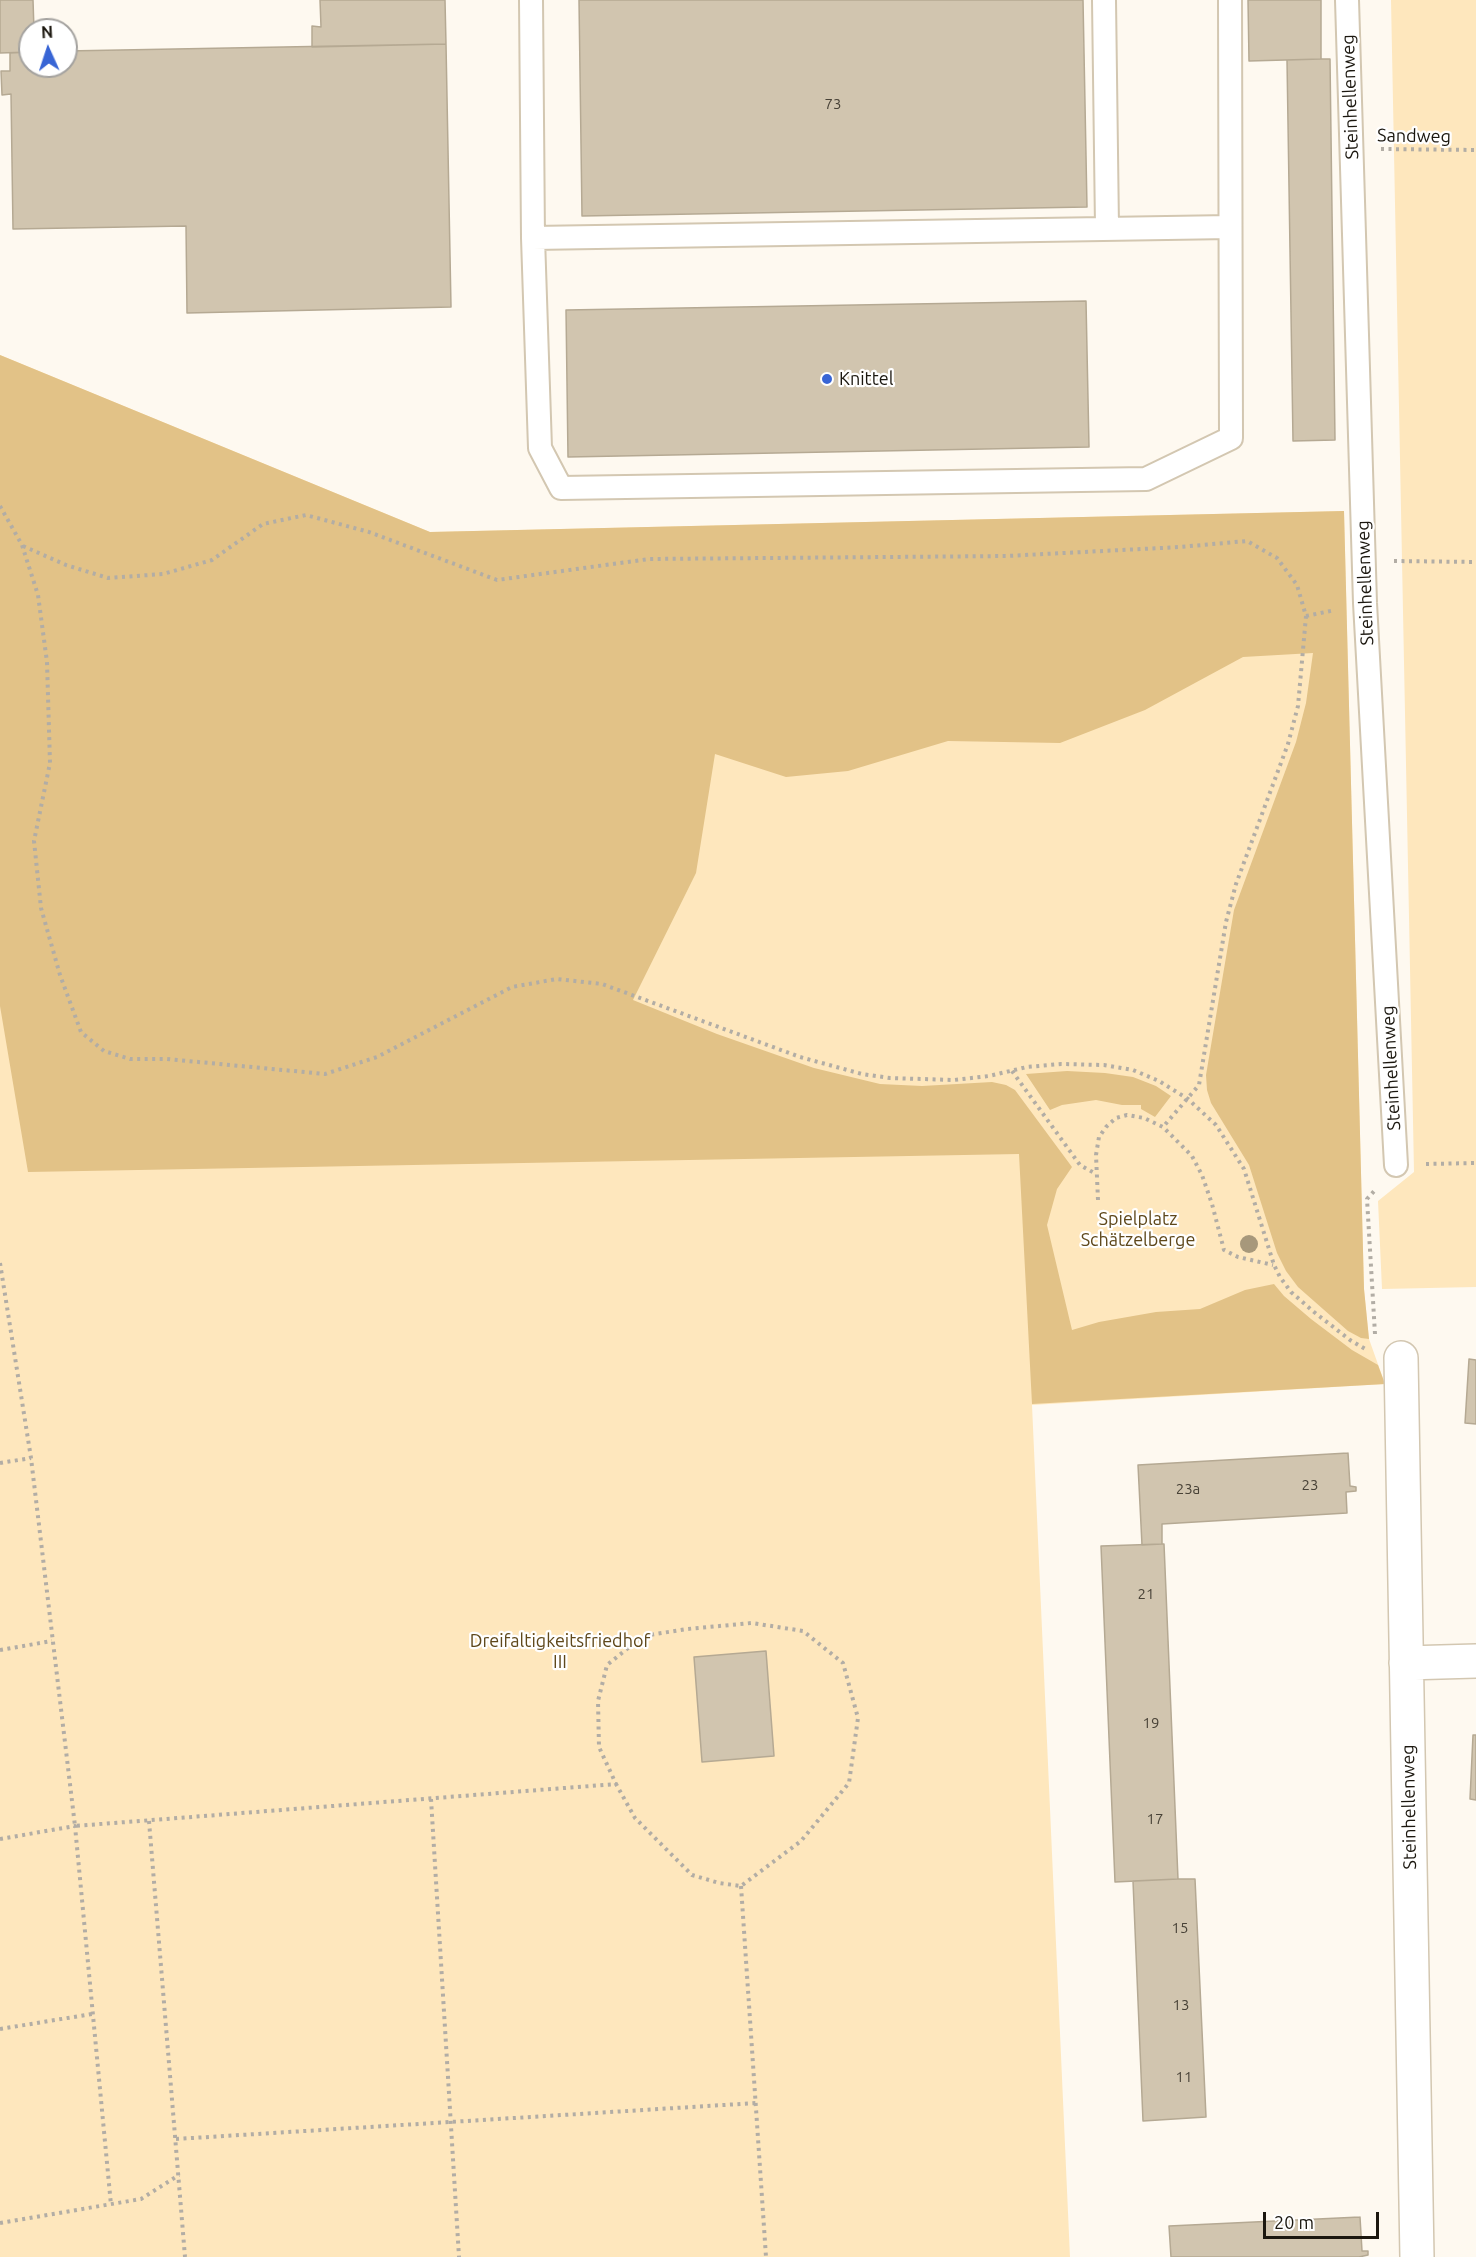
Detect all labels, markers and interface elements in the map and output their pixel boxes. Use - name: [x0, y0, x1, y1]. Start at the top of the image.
- north arrow: [18, 18, 78, 78]
- text: N: [41, 23, 54, 41]
- street label: Steinhellenweg: [1337, 34, 1363, 160]
- house number: 73: [825, 95, 841, 113]
- street label: Sandweg: [1377, 125, 1451, 147]
- place label: Knittel: [839, 368, 893, 390]
- marker: Knittel: [820, 372, 834, 386]
- street label: Steinhellenweg: [1352, 520, 1378, 646]
- street label: Steinhellenweg: [1377, 1005, 1405, 1131]
- park label: Spielplatz Schätzelberge: [1081, 1208, 1195, 1250]
- house number: 23: [1302, 1476, 1318, 1494]
- house number: 23a: [1176, 1480, 1200, 1498]
- house number: 21: [1138, 1585, 1154, 1603]
- park label: Dreifaltigkeitsfriedhof III: [470, 1630, 650, 1672]
- house number: 19: [1143, 1714, 1159, 1732]
- street label: Steinhellenweg: [1397, 1744, 1421, 1870]
- house number: 17: [1147, 1810, 1163, 1828]
- house number: 15: [1172, 1919, 1188, 1937]
- house number: 13: [1173, 1996, 1189, 2014]
- house number: 11: [1176, 2068, 1192, 2086]
- scale bar: [1266, 2200, 1382, 2238]
- text: 20 m: [1274, 2212, 1314, 2232]

